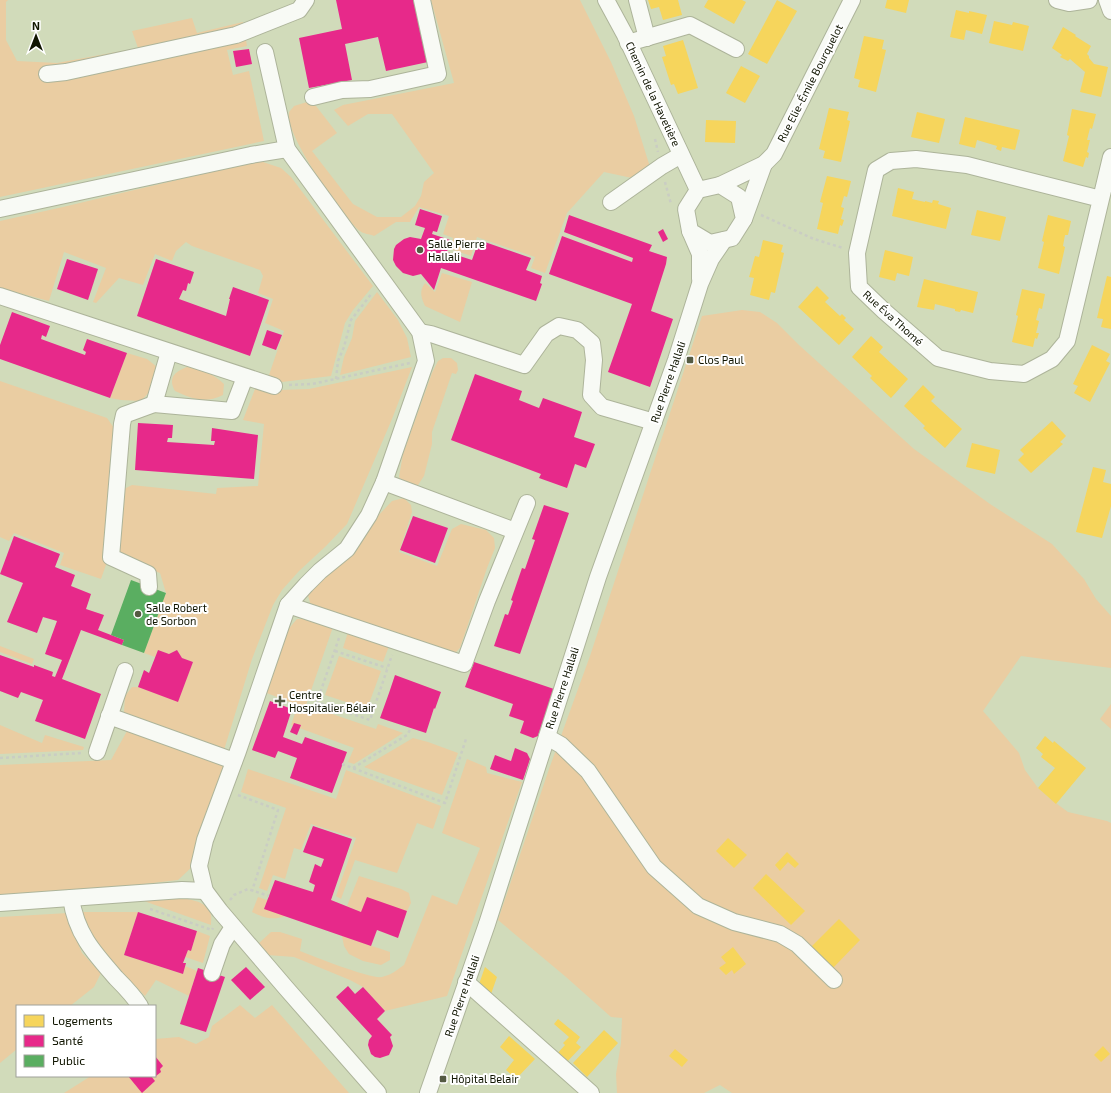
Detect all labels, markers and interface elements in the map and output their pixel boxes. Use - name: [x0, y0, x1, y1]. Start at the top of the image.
- north arrow: [16, 16, 56, 56]
- text: N: [32, 19, 40, 32]
- street label: Rue Elie-Émile Bourquelot: [774, 22, 845, 144]
- street label: Chemin de la Havetière: [623, 39, 684, 148]
- place label: Salle Pierre Hallali: [428, 237, 485, 263]
- marker: Salle Pierre Hallali: [415, 245, 425, 255]
- street label: Rue Éva Thomé: [861, 287, 926, 348]
- street label: Rue Pierre Hallali: [647, 339, 688, 424]
- place label: Clos Paul: [698, 353, 745, 366]
- marker: Clos Paul: [685, 355, 695, 365]
- place label: Salle Robert de Sorbon: [146, 601, 207, 627]
- marker: Salle Robert de Sorbon: [133, 609, 143, 619]
- street label: Rue Pierre Hallali: [542, 645, 581, 731]
- place label: Centre Hospitalier Bélair: [289, 688, 376, 714]
- marker: Centre Hospitalier Bélair: [274, 695, 286, 707]
- street label: Rue Pierre Hallali: [441, 953, 482, 1038]
- legend: [16, 1005, 156, 1077]
- text: Logements: [52, 1013, 113, 1027]
- text: Santé: [52, 1033, 83, 1047]
- text: Public: [52, 1053, 85, 1067]
- place label: Hôpital Belair: [451, 1072, 519, 1085]
- marker: Hôpital Belair: [438, 1074, 448, 1084]

